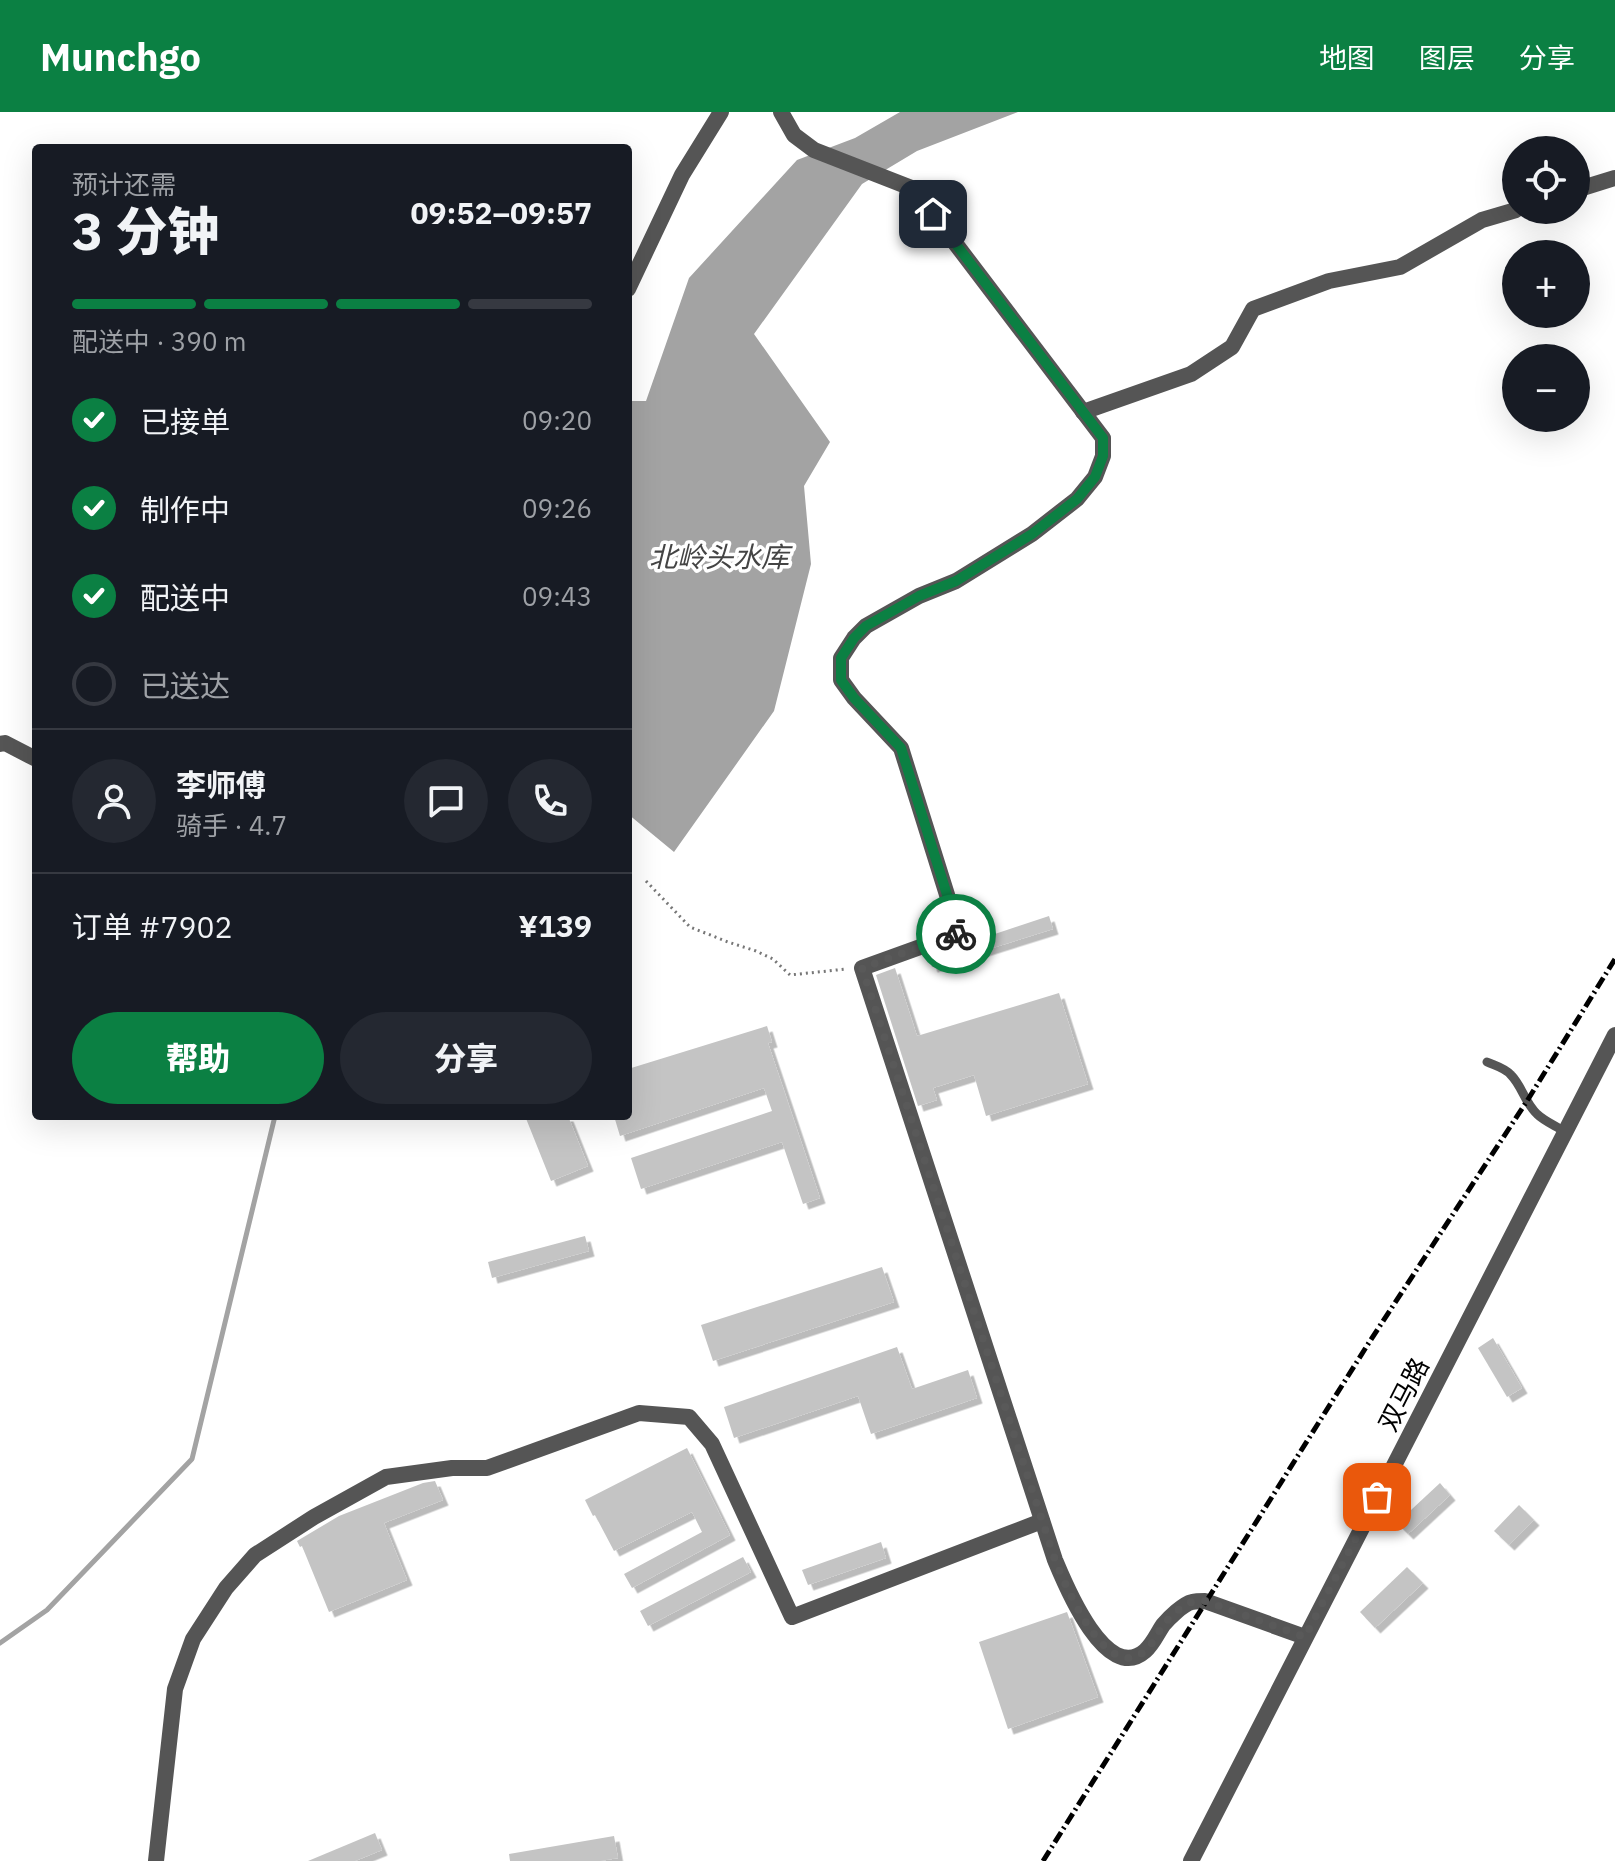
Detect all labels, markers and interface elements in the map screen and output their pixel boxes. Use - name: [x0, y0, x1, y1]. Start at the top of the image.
- text: Munchgo: [40, 32, 201, 81]
- text: 地图: [1319, 39, 1375, 76]
- text: 图层: [1419, 39, 1475, 76]
- text: 分享: [1519, 39, 1575, 76]
- map controls: [1502, 136, 1590, 432]
- button: locate: [1502, 136, 1590, 224]
- text: 预计还需: [72, 167, 176, 201]
- pin: [899, 180, 967, 248]
- icon: home: [911, 192, 955, 236]
- text: 09:52–09:57: [411, 193, 592, 232]
- text: 3 分钟: [72, 197, 219, 264]
- button: +: [1502, 240, 1590, 328]
- text: 配送中 · 390 m: [72, 324, 246, 358]
- button: −: [1502, 344, 1590, 432]
- icon: check: [72, 398, 116, 442]
- text: 已接单: [140, 402, 230, 441]
- text: 09:20: [522, 403, 592, 437]
- icon: check: [72, 486, 116, 530]
- text: 制作中: [140, 490, 230, 529]
- text: 09:26: [522, 491, 592, 525]
- water label: 北岭头水库: [649, 538, 793, 575]
- icon: check: [72, 574, 116, 618]
- text: 配送中: [140, 578, 230, 617]
- text: 09:43: [522, 579, 592, 613]
- text: 已送达: [140, 666, 230, 705]
- button: person: [72, 759, 156, 843]
- button: chat: [404, 759, 488, 843]
- button: phone: [508, 759, 592, 843]
- text: 李师傅: [176, 765, 266, 804]
- text: 骑手 · 4.7: [176, 808, 287, 842]
- courier: [916, 894, 996, 974]
- text: ¥139: [519, 906, 592, 945]
- text: 订单 #7902: [72, 907, 232, 946]
- icon: bike: [934, 912, 978, 956]
- button: 帮助: [72, 1012, 324, 1104]
- button: 分享: [340, 1012, 592, 1104]
- street label: 双马路: [1370, 1352, 1436, 1436]
- pin: [1343, 1463, 1411, 1531]
- icon: bag: [1355, 1475, 1399, 1519]

